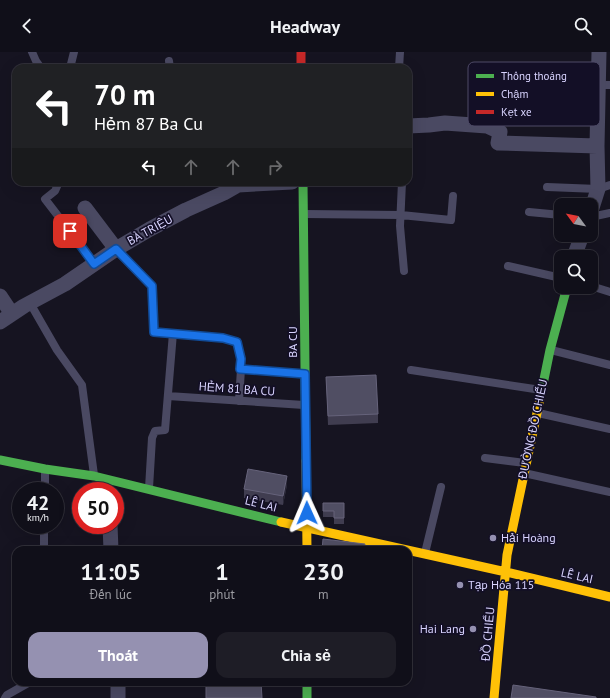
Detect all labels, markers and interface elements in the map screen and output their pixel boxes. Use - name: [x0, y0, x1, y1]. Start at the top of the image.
- icon: back: [16, 15, 38, 37]
- text: Headway: [270, 15, 340, 38]
- icon: search: [572, 15, 594, 37]
- legend: [468, 62, 600, 126]
- text: Thông thoáng: [501, 69, 567, 83]
- text: 70 m: [94, 76, 155, 113]
- icon: left: [28, 80, 80, 132]
- text: Chậm: [501, 87, 528, 101]
- text: Kẹt xe: [501, 105, 532, 119]
- text: Hẻm 87 Ba Cu: [94, 112, 203, 135]
- icon: left: [138, 156, 160, 178]
- icon: ahead: [180, 156, 202, 178]
- icon: ahead: [222, 156, 244, 178]
- icon: right: [264, 156, 286, 178]
- north arrow: [554, 198, 598, 242]
- map controls: [554, 198, 598, 294]
- street label: BÀ TRIỆU: [124, 211, 175, 248]
- pin: [53, 214, 87, 248]
- icon: arrive: [59, 220, 81, 242]
- button: search: [554, 250, 598, 294]
- street label: BA CU: [285, 326, 300, 358]
- street label: HẺM 81 BA CU: [198, 378, 276, 399]
- street label: ĐƯỜNG ĐỒ CHIỂU: [514, 378, 550, 481]
- speed limit sign: 50: [72, 482, 124, 534]
- text: 42: [27, 490, 49, 516]
- street label: LÊ LAI: [243, 492, 279, 515]
- position arrow: [286, 492, 328, 534]
- text: km/h: [27, 511, 49, 524]
- place label: Hải Hoàng: [501, 530, 556, 545]
- marker: Hải Hoàng: [488, 533, 498, 543]
- text: 11:05: [80, 556, 141, 587]
- text: 1: [215, 556, 229, 587]
- text: 230: [303, 556, 344, 587]
- street label: LÊ LAI: [560, 565, 595, 586]
- place label: Tạp Hóa 115: [468, 577, 534, 592]
- marker: Tạp Hóa 115: [455, 580, 465, 590]
- text: Đến lúc: [89, 586, 132, 603]
- text: phút: [209, 586, 235, 603]
- text: m: [318, 586, 329, 603]
- street label: ĐỒ CHIỂU: [478, 606, 497, 663]
- place label: Hai Lang: [420, 621, 465, 636]
- marker: Hai Lang: [468, 624, 478, 634]
- button: Thoát: [28, 632, 208, 678]
- button: Chia sẻ: [216, 632, 396, 678]

